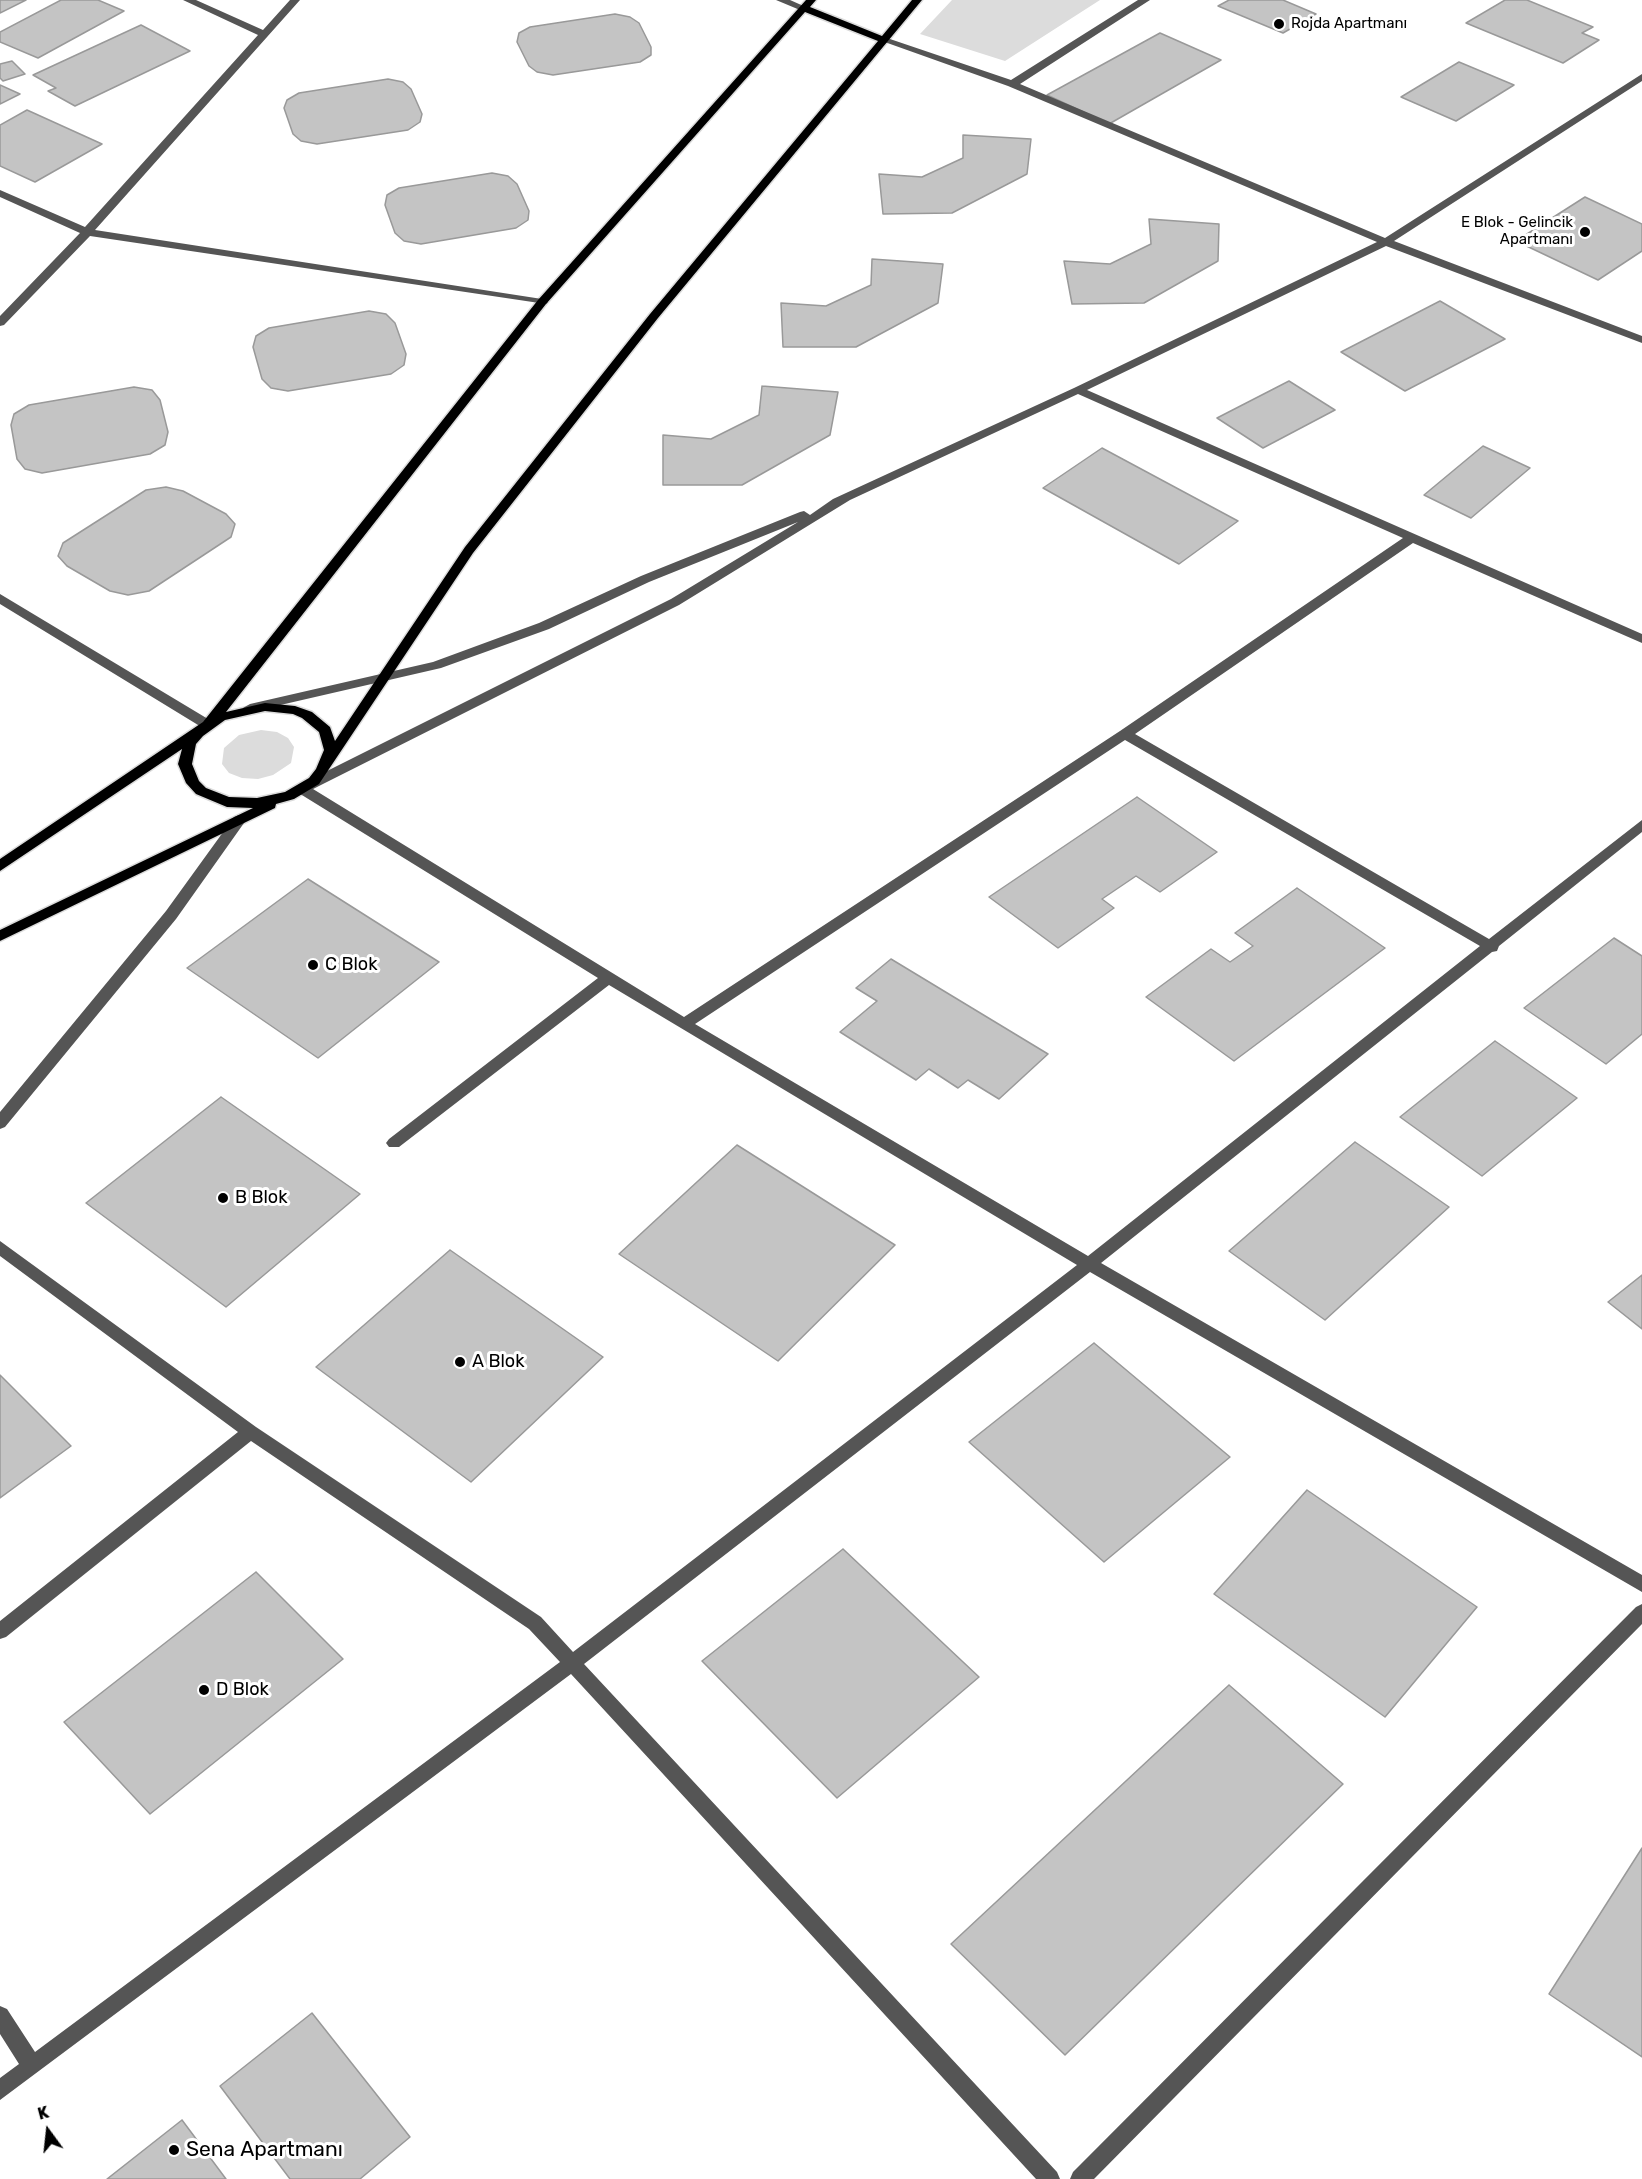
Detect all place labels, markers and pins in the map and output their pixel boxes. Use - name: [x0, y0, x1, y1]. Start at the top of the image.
- place label: Rojda Apartmanı: [1291, 15, 1407, 33]
- marker: Rojda Apartmanı: [1272, 17, 1286, 31]
- place label: E Blok - Gelincik Apartmanı: [1461, 214, 1573, 249]
- marker: E Blok - Gelincik Apartmanı: [1578, 225, 1592, 239]
- place label: C Blok: [325, 954, 377, 976]
- marker: C Blok: [306, 958, 320, 972]
- place label: B Blok: [235, 1187, 287, 1209]
- marker: B Blok: [216, 1191, 230, 1205]
- place label: A Blok: [472, 1351, 524, 1373]
- marker: A Blok: [453, 1355, 467, 1369]
- place label: D Blok: [216, 1679, 269, 1701]
- marker: D Blok: [197, 1683, 211, 1697]
- place label: Sena Apartmanı: [186, 2137, 343, 2163]
- marker: Sena Apartmanı: [167, 2143, 181, 2157]

